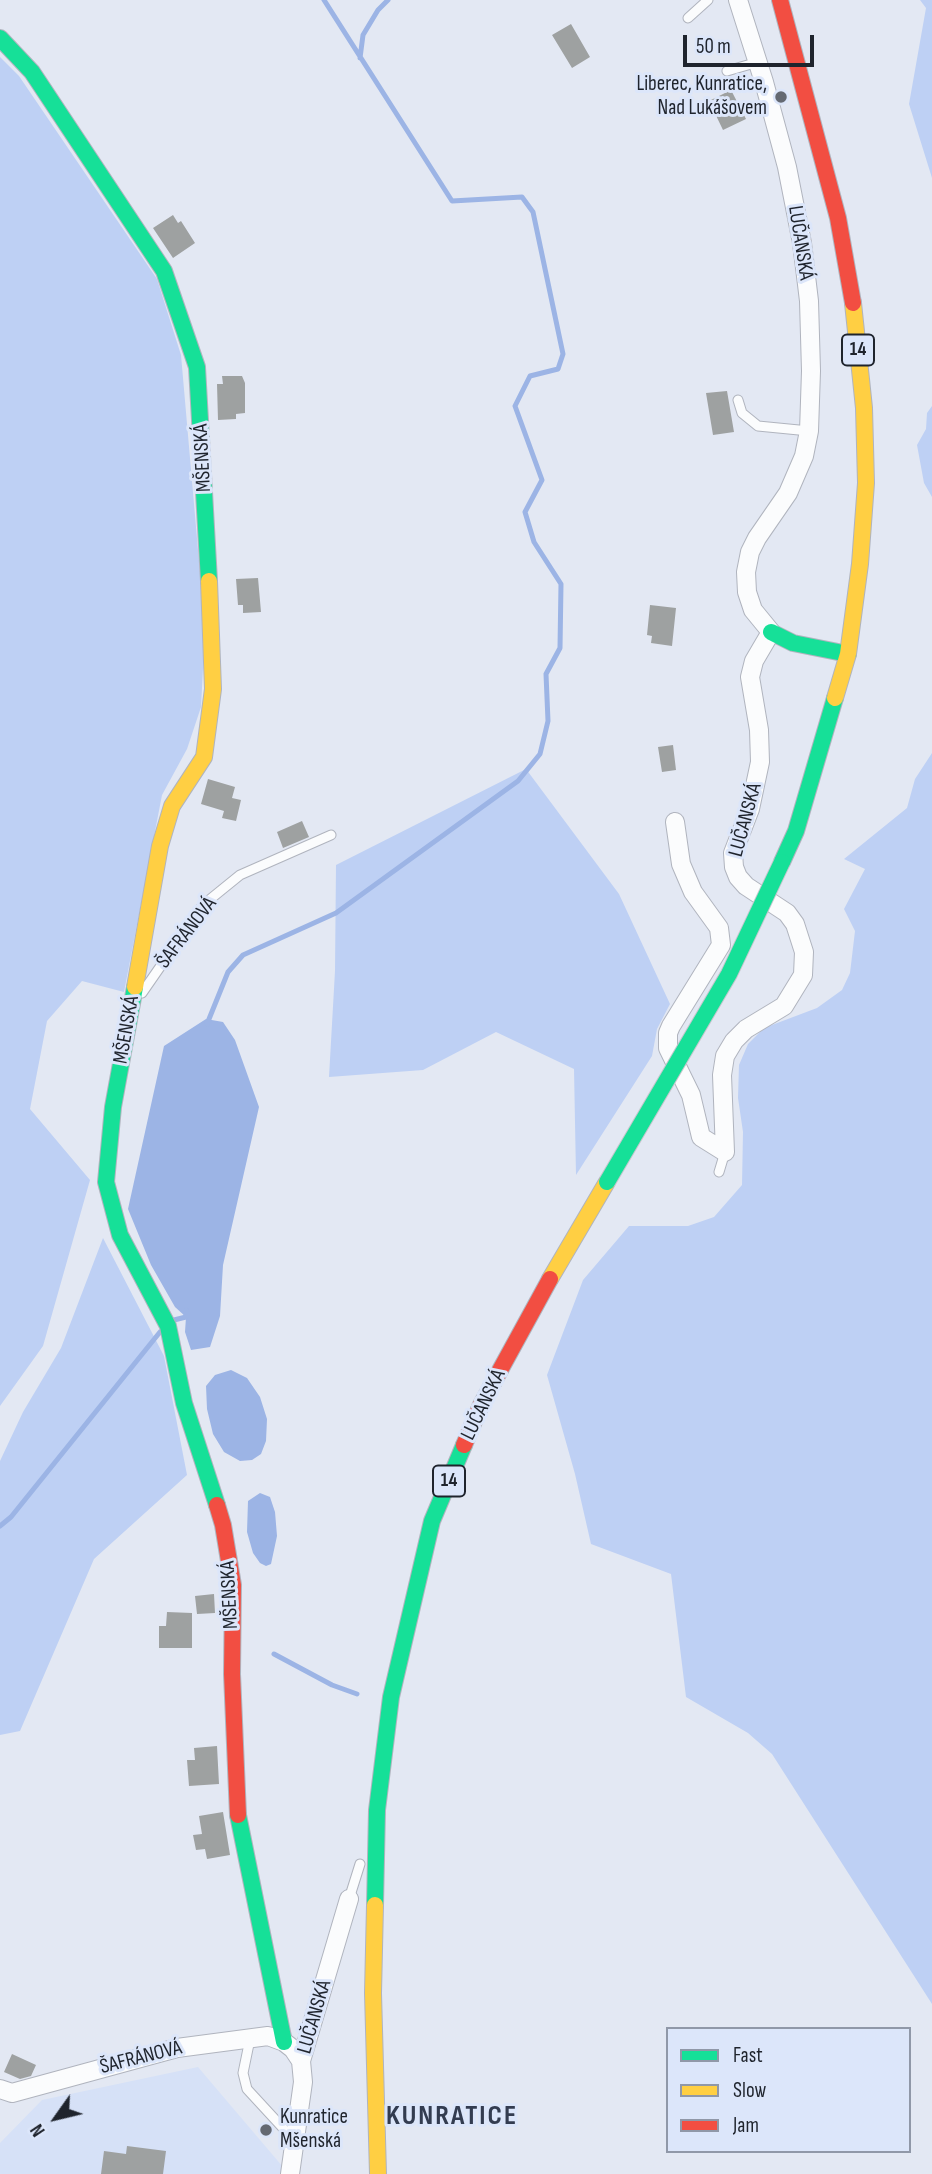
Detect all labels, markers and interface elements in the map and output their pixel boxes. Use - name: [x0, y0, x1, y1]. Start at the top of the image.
- scale bar: [687, 21, 818, 65]
- text: 50 m: [696, 34, 731, 59]
- place label: Liberec, Kunratice, Nad Lukášovem: [636, 72, 767, 122]
- marker: Liberec, Kunratice, Nad Lukášovem: [773, 89, 789, 105]
- street label: LUČANSKÁ: [782, 204, 818, 282]
- road number: 14: [842, 334, 874, 366]
- street label: MŠENSKÁ: [189, 423, 217, 493]
- street label: LUČANSKÁ: [724, 780, 768, 860]
- street label: ŠAFRÁNOVÁ: [151, 892, 223, 974]
- street label: MŠENSKÁ: [109, 994, 145, 1066]
- street label: LUČANSKÁ: [456, 1366, 512, 1444]
- road number: 14: [433, 1466, 465, 1497]
- street label: MŠENSKÁ: [216, 1560, 244, 1630]
- street label: LUČANSKÁ: [293, 1977, 337, 2057]
- legend: [666, 2027, 911, 2153]
- street label: ŠAFRÁNOVÁ: [97, 2036, 185, 2080]
- text: Fast: [733, 2043, 763, 2068]
- text: Slow: [733, 2078, 766, 2103]
- north arrow: [21, 2083, 91, 2153]
- district label: KUNRATICE: [387, 2100, 517, 2134]
- place label: Kunratice Mšenská: [280, 2105, 348, 2155]
- text: Jam: [733, 2113, 759, 2138]
- text: N: [26, 2119, 51, 2141]
- marker: Kunratice Mšenská: [258, 2122, 274, 2138]

